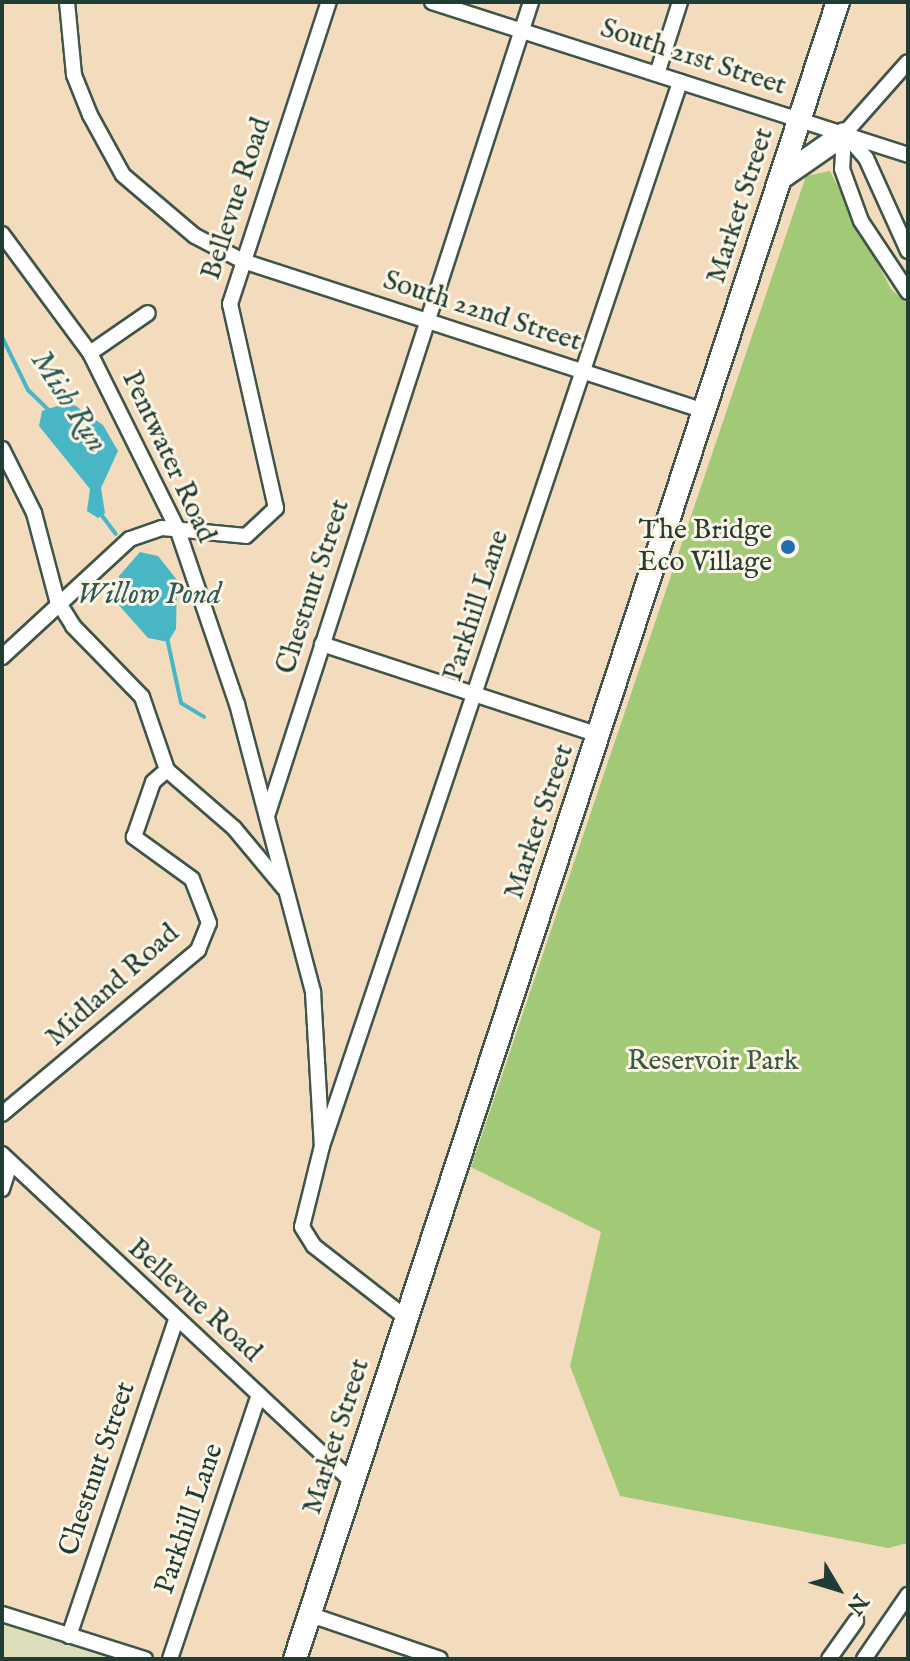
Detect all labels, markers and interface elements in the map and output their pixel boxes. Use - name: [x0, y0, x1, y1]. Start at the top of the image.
- street label: South 21st Street: [596, 12, 790, 104]
- street label: Bellevue Road: [195, 114, 279, 284]
- street label: Market Street: [700, 124, 782, 288]
- street label: South 22nd Street: [379, 264, 585, 360]
- water label: Mish Run: [22, 345, 114, 459]
- street label: Pentwater Road: [114, 366, 222, 548]
- street label: Chestnut Street: [270, 495, 358, 679]
- place label: The Bridge Eco Village: [638, 514, 772, 580]
- street label: Parkhill Lane: [437, 526, 517, 686]
- marker: The Bridge Eco Village: [779, 538, 797, 556]
- water label: Willow Pond: [77, 577, 221, 613]
- street label: Market Street: [498, 740, 582, 904]
- street label: Midland Road: [39, 917, 187, 1055]
- park label: Reservoir Park: [627, 1045, 799, 1079]
- street label: Bellevue Road: [120, 1232, 268, 1370]
- street label: Market Street: [296, 1355, 378, 1519]
- street label: Chestnut Street: [53, 1378, 143, 1560]
- street label: Parkhill Lane: [149, 1439, 231, 1599]
- north arrow: [798, 1549, 878, 1629]
- text: N: [840, 1588, 874, 1620]

